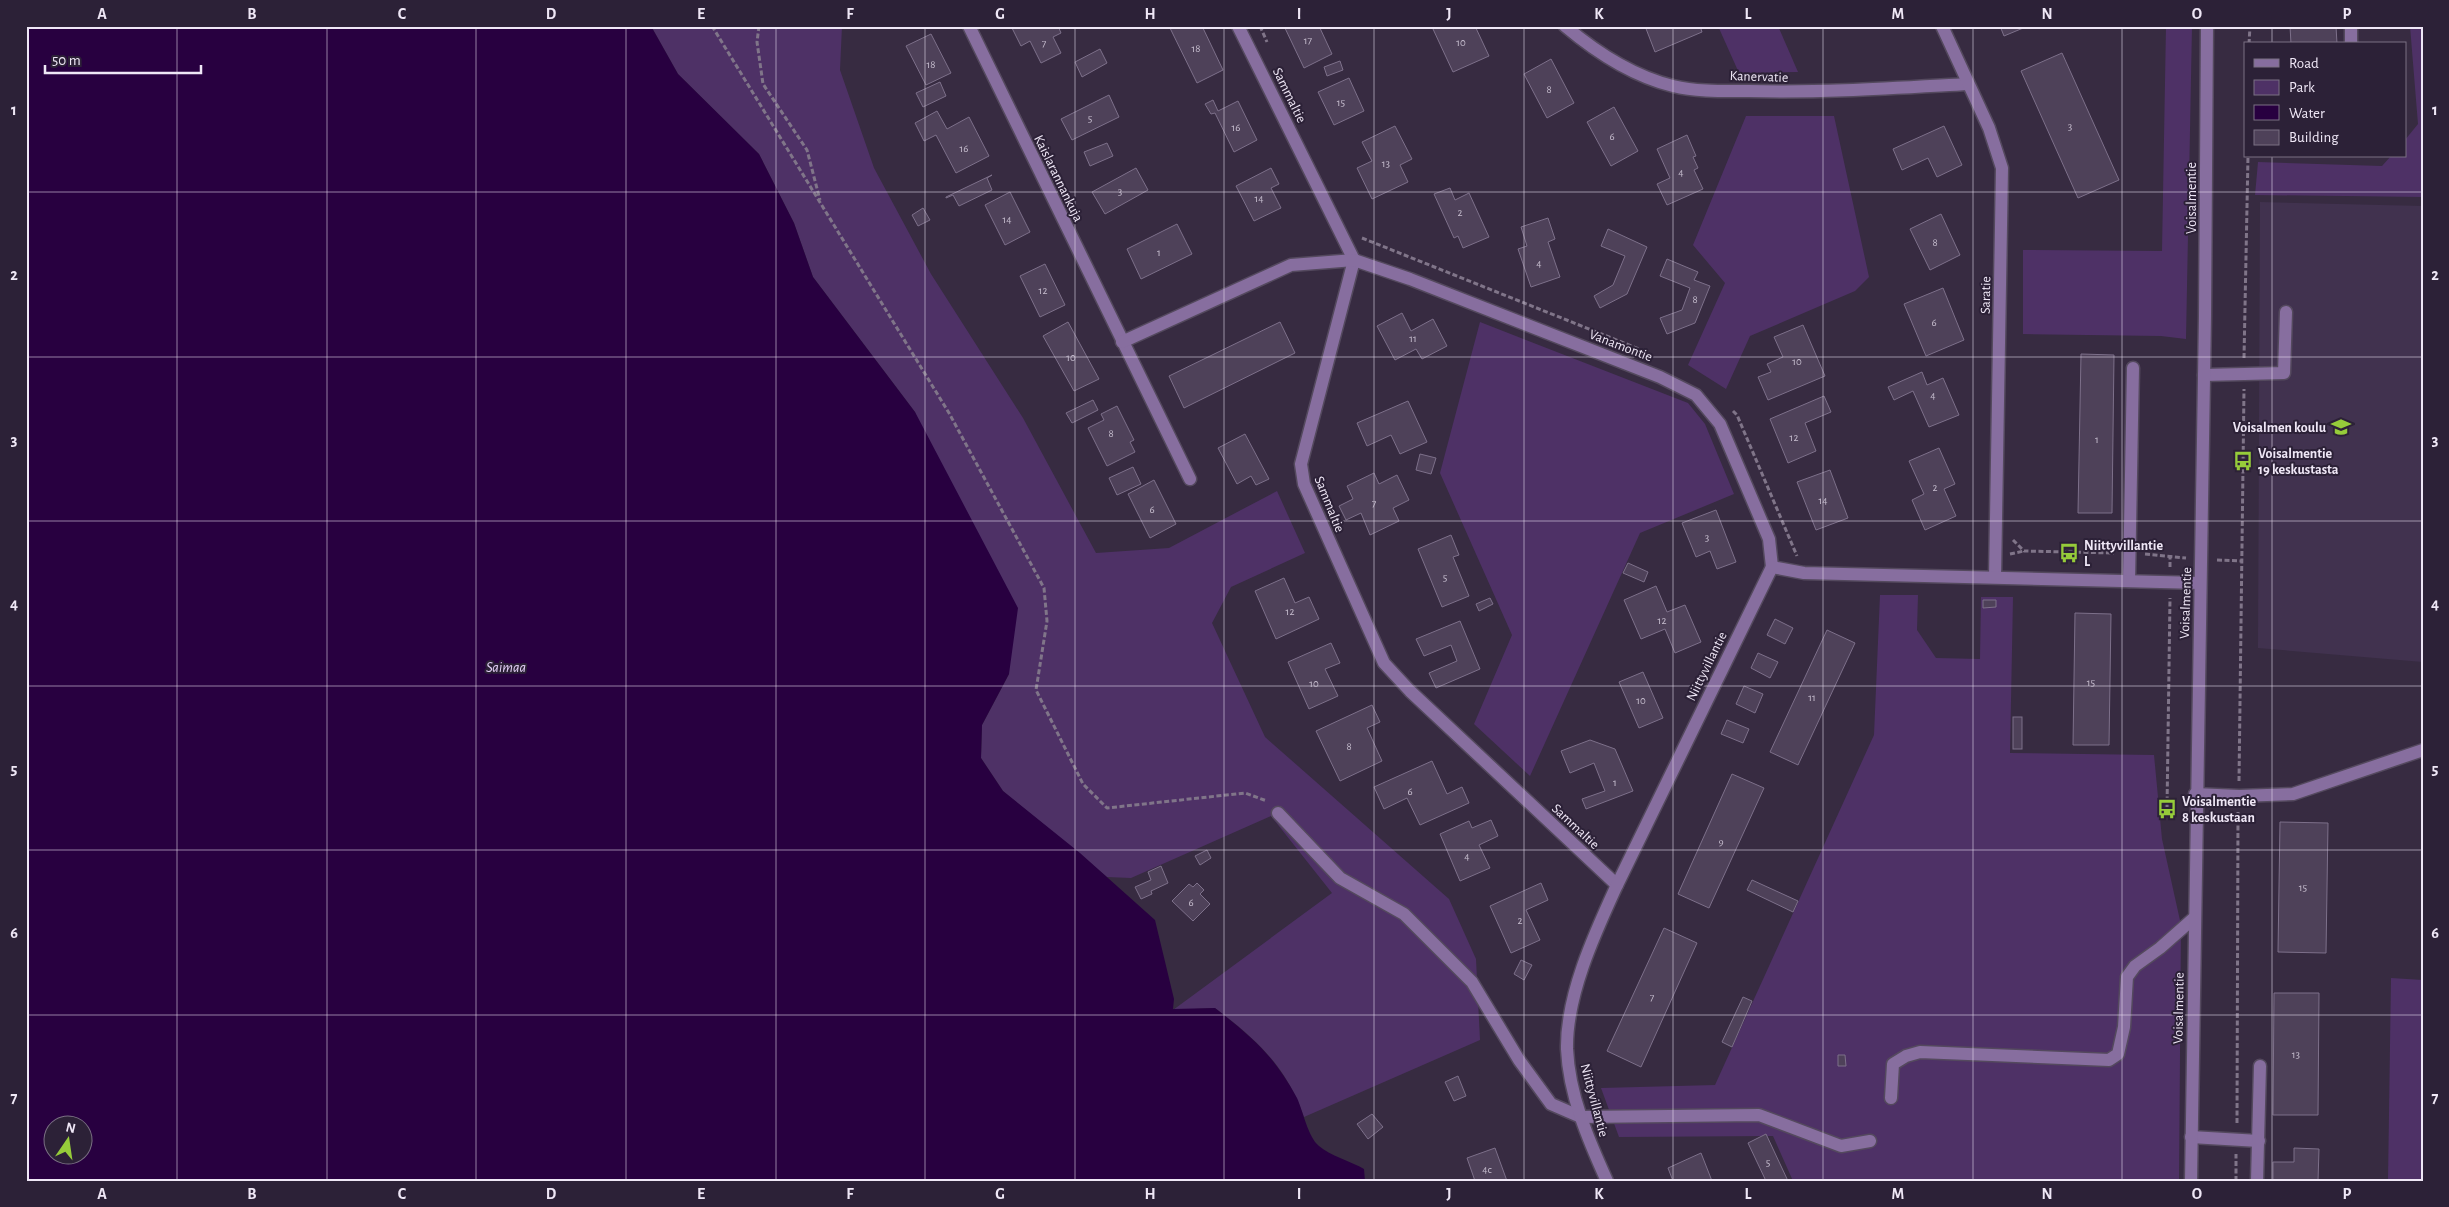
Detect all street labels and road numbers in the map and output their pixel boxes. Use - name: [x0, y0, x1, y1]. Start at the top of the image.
- street label: Sammaltie: [1270, 66, 1308, 125]
- street label: Kanervatie: [1729, 69, 1789, 85]
- street label: Kaislarannankuja: [1031, 133, 1085, 224]
- street label: Voisalmentie: [2185, 162, 2199, 234]
- street label: Saratie: [1979, 276, 1993, 314]
- street label: Vanamontie: [1587, 327, 1654, 364]
- street label: Sammaltie: [1312, 474, 1347, 534]
- street label: Voisalmentie: [2178, 567, 2194, 639]
- street label: Niittyvillantie: [1684, 630, 1730, 703]
- street label: Sammaltie: [1549, 801, 1602, 852]
- street label: Voisalmentie: [2171, 972, 2187, 1044]
- street label: Niittyvillantie: [1578, 1062, 1611, 1138]

